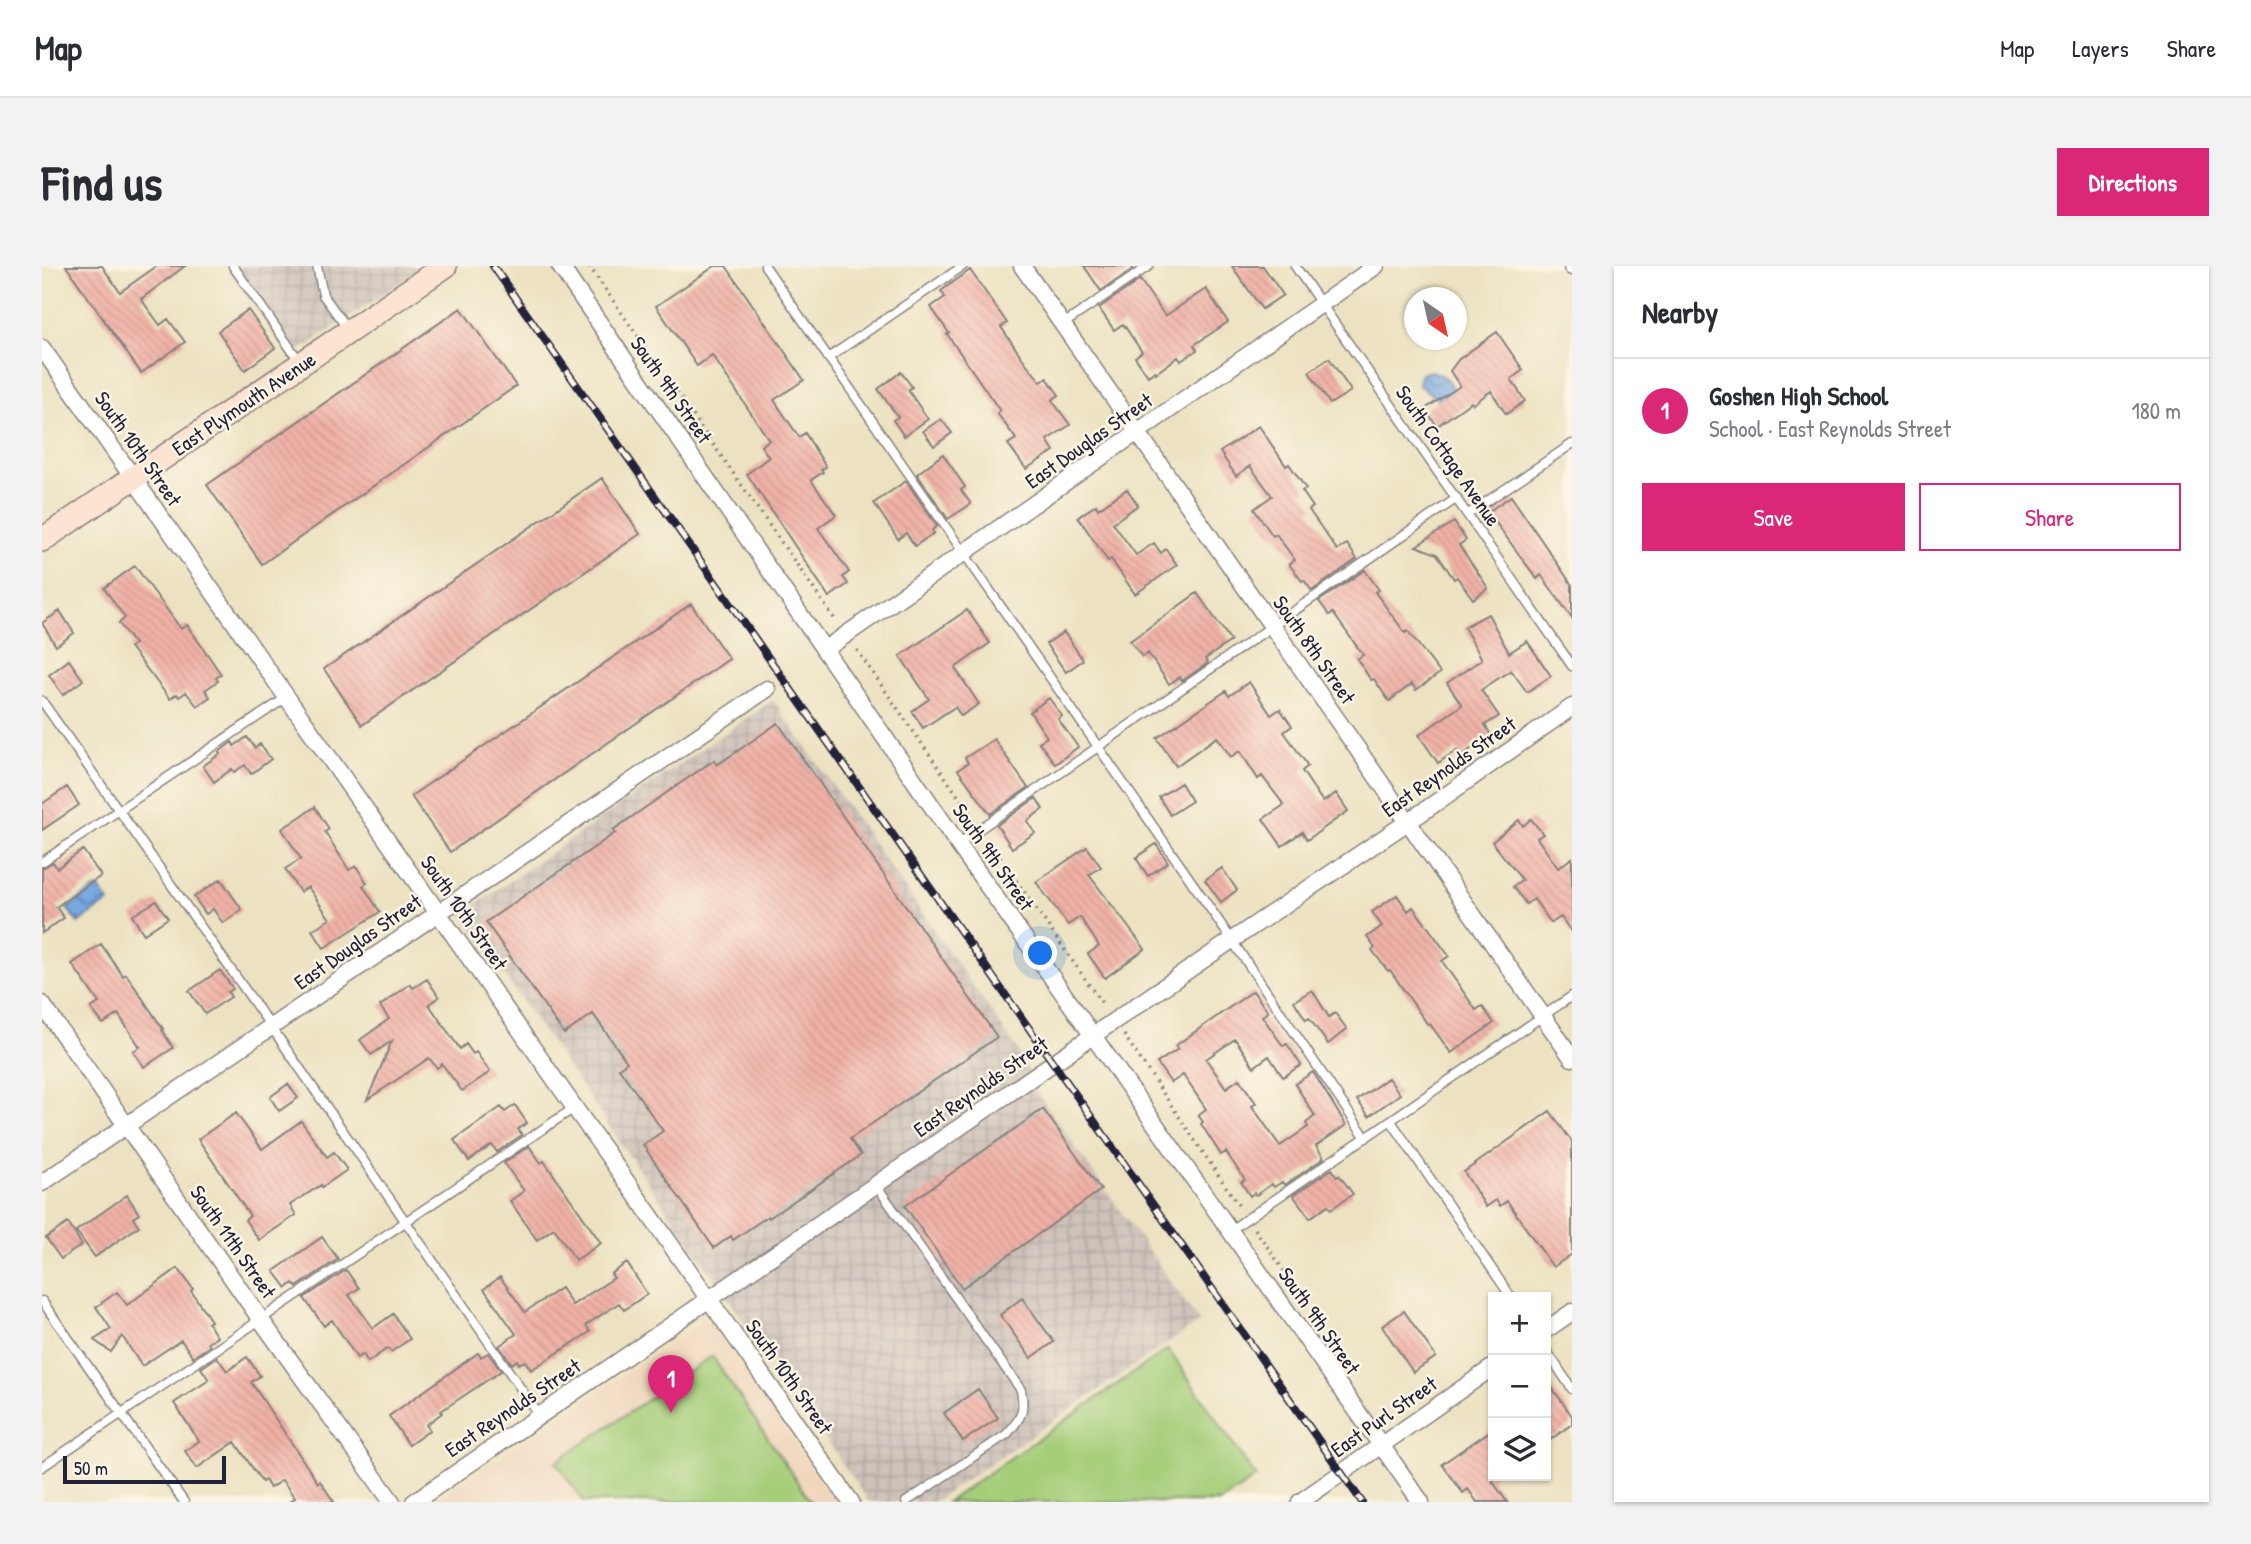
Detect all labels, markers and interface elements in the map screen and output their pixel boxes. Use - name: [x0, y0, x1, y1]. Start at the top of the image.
- text: Map: [35, 26, 82, 70]
- text: Map: [2000, 32, 2034, 64]
- text: Layers: [2072, 32, 2129, 64]
- text: Share: [2167, 32, 2216, 64]
- button: Directions: [2057, 148, 2209, 216]
- text: Find us: [42, 149, 162, 215]
- north arrow: [1404, 287, 1467, 350]
- text: Nearby: [1642, 292, 1718, 332]
- street label: South 9th Street: [624, 330, 720, 450]
- street label: East Plymouth Avenue: [166, 345, 321, 462]
- text: Goshen High School: [1709, 378, 1888, 413]
- street label: South Cottage Avenue: [1389, 379, 1508, 532]
- street label: South 10th Street: [88, 385, 189, 513]
- street label: East Douglas Street: [1019, 385, 1159, 495]
- text: 1: [1661, 395, 1669, 426]
- text: 180 m: [2131, 395, 2181, 426]
- text: School · East Reynolds Street: [1709, 413, 1951, 444]
- button: Save: [1642, 483, 1905, 551]
- button: Share: [1919, 483, 2181, 551]
- street label: South 8th Street: [1266, 590, 1363, 710]
- street label: East Reynolds Street: [1376, 709, 1522, 824]
- street label: South 9th Street: [946, 797, 1042, 917]
- street label: South 10th Street: [414, 849, 515, 977]
- street label: East Douglas Street: [288, 886, 428, 996]
- your location: [1023, 936, 1057, 970]
- street label: East Reynolds Street: [908, 1029, 1054, 1144]
- street label: South 11th Street: [184, 1179, 284, 1305]
- street label: South 9th Street: [1272, 1261, 1368, 1381]
- map controls: [1488, 1292, 1551, 1481]
- button: +: [1488, 1292, 1551, 1355]
- street label: South 10th Street: [739, 1313, 840, 1441]
- street label: East Reynolds Street: [439, 1351, 587, 1464]
- pin: 1: [648, 1355, 694, 1413]
- button: −: [1488, 1355, 1551, 1418]
- street label: East Purl Street: [1325, 1369, 1443, 1464]
- button: layers: [1488, 1418, 1551, 1481]
- scale bar: [63, 1453, 226, 1485]
- text: 50 m: [74, 1455, 108, 1481]

